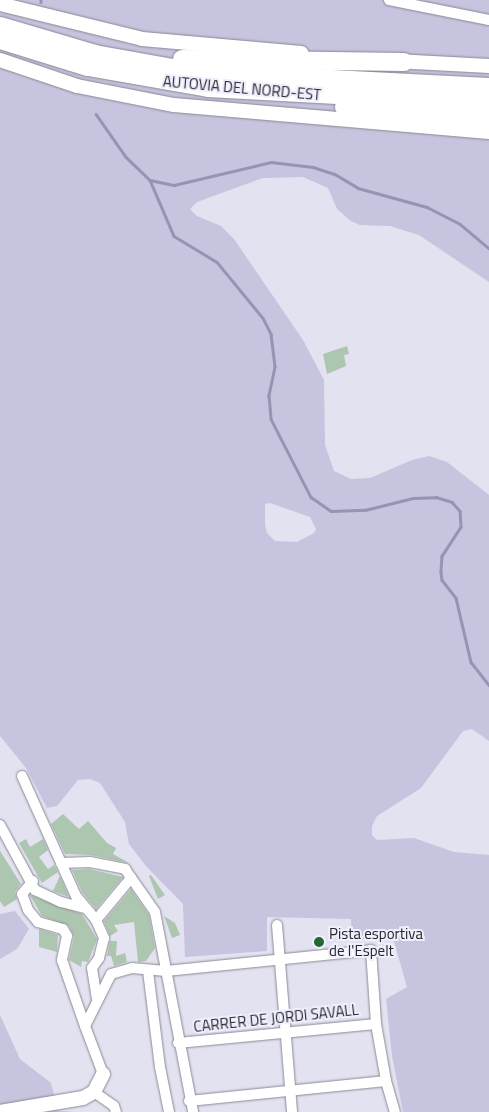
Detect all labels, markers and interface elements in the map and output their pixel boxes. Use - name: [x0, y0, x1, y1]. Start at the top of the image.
- street label: AUTOVIA DEL NORD-EST: [162, 72, 322, 104]
- place label: Pista esportiva de l'Espelt: [329, 924, 423, 959]
- marker: Pista esportiva de l'Espelt: [313, 936, 325, 948]
- street label: CARRER DE JORDI SAVALL: [193, 1000, 359, 1036]

